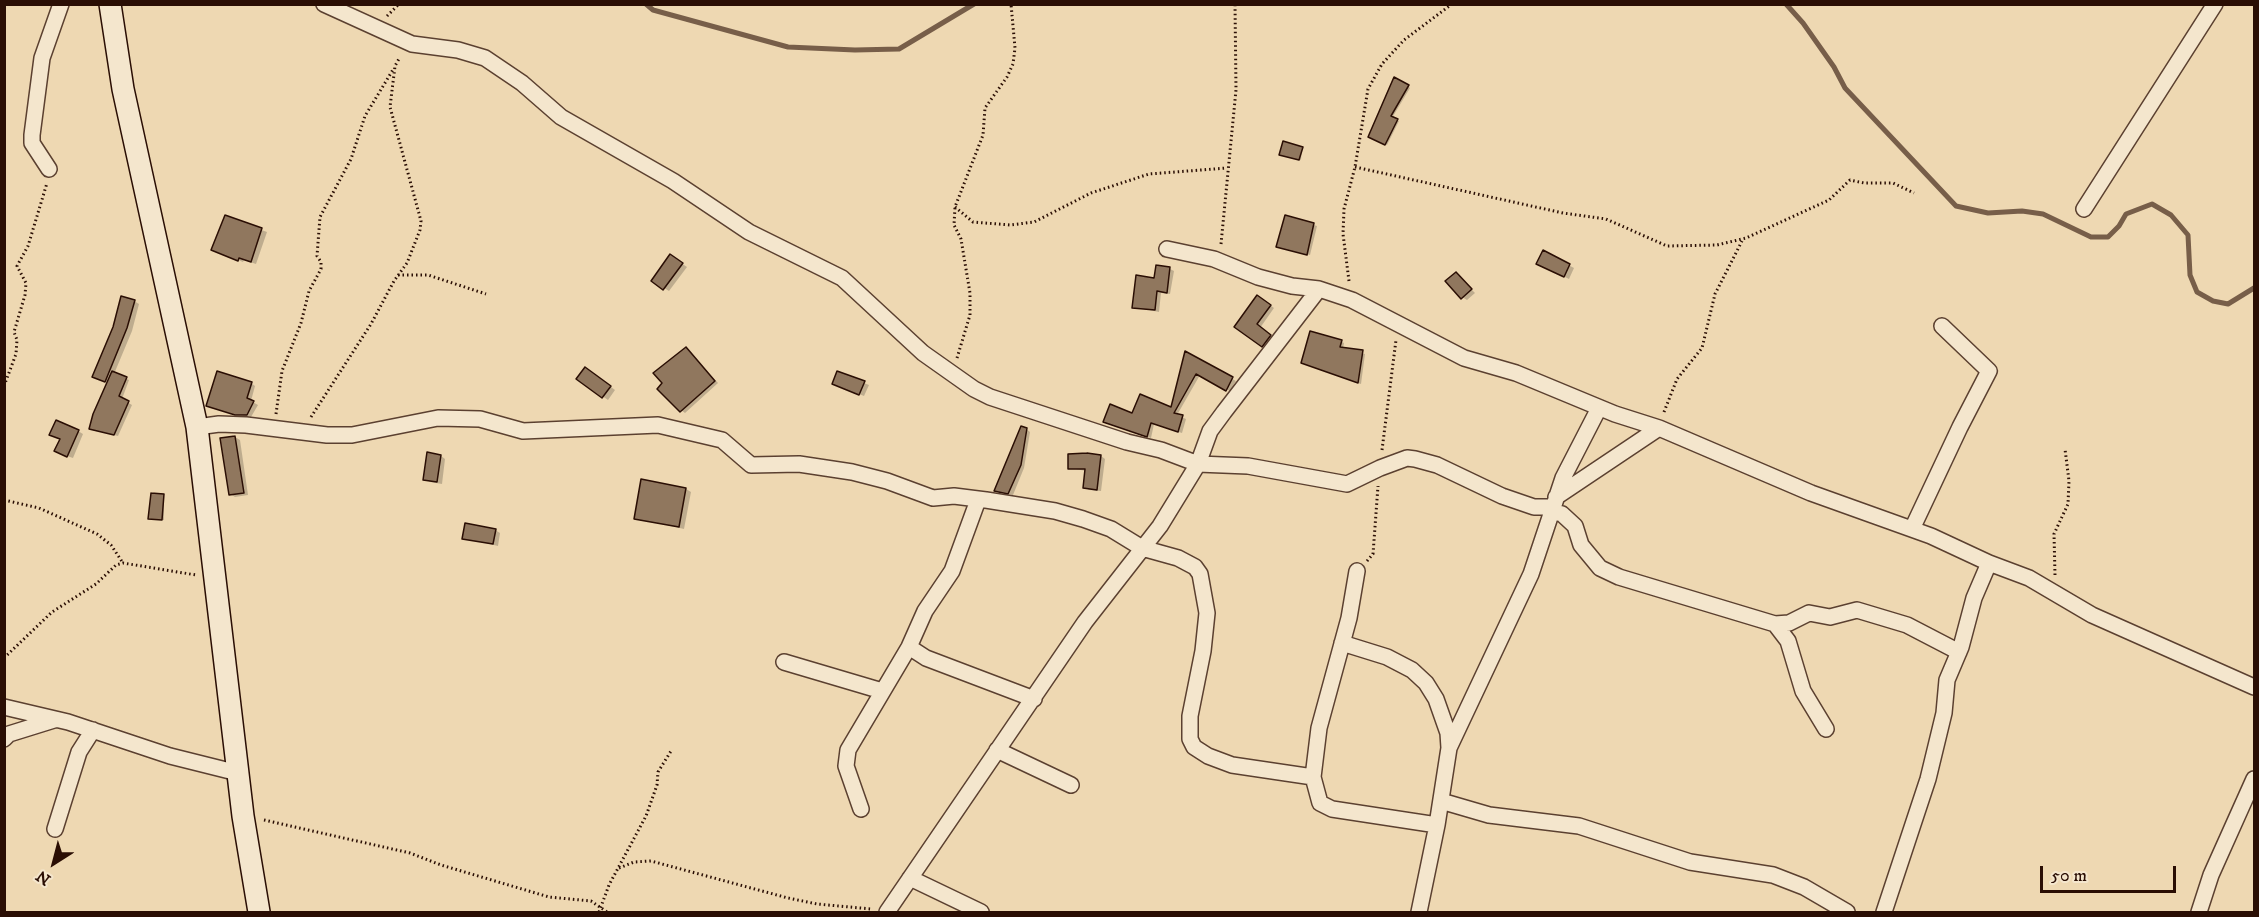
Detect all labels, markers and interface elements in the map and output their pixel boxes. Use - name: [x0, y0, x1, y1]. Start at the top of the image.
- north arrow: [24, 833, 84, 893]
- scale bar: [2043, 854, 2180, 892]
- text: 50 m: [2051, 865, 2087, 887]
- text: N: [32, 866, 55, 890]

